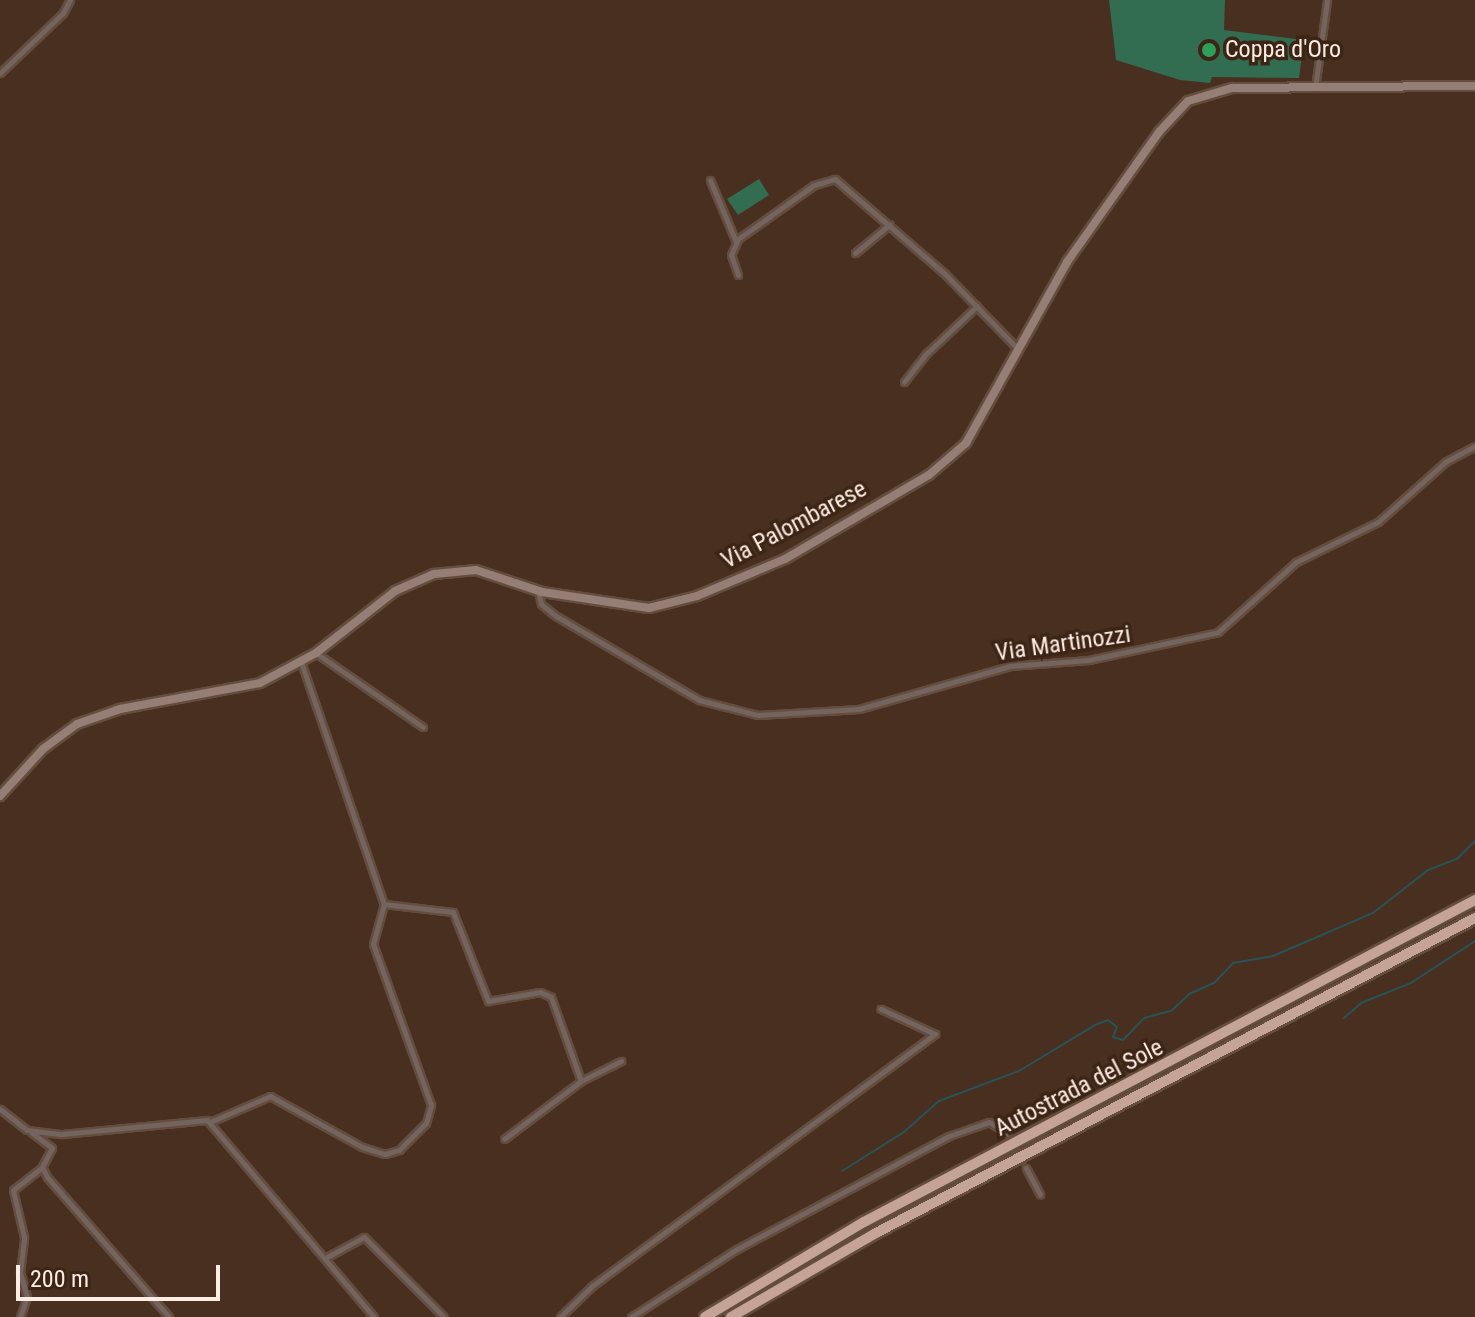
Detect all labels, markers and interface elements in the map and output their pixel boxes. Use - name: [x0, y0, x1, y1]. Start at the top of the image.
- place label: Coppa d'Oro: [1225, 36, 1341, 64]
- marker: Coppa d'Oro: [1200, 41, 1218, 59]
- street label: Via Palombarese: [717, 475, 871, 575]
- street label: Via Martinozzi: [994, 620, 1132, 668]
- street label: Autostrada del Sole: [990, 1033, 1168, 1143]
- scale bar: [20, 1249, 224, 1299]
- text: 200 m: [30, 1265, 89, 1293]

